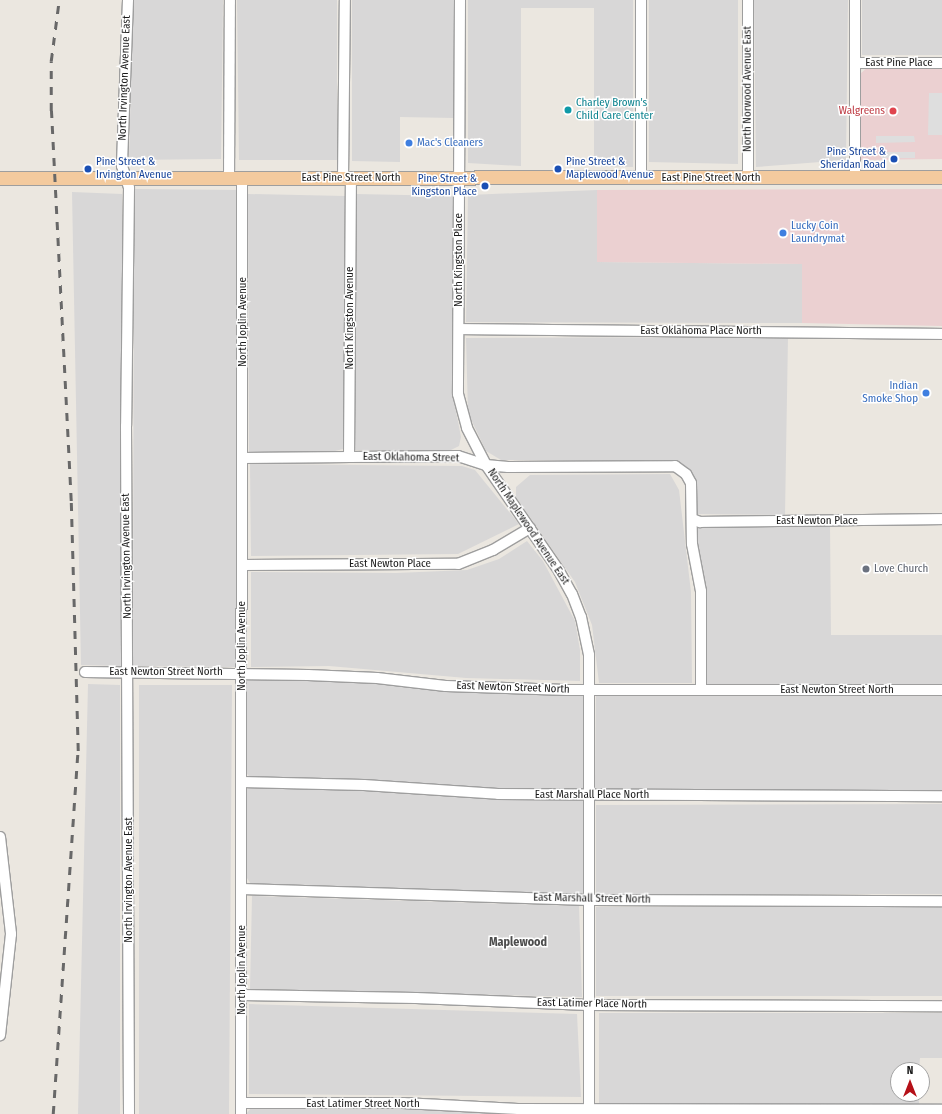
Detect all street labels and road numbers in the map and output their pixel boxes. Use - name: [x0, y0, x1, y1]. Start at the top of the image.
- street label: North Irvington Avenue East: [116, 15, 134, 141]
- street label: North Norwood Avenue East: [741, 26, 755, 152]
- street label: East Pine Place: [865, 56, 933, 70]
- street label: East Pine Street North: [302, 171, 400, 185]
- street label: East Pine Street North: [662, 171, 760, 185]
- street label: North Kingston Place: [452, 213, 466, 307]
- street label: North Kingston Avenue: [343, 266, 357, 370]
- street label: North Joplin Avenue: [236, 277, 250, 367]
- street label: East Oklahoma Place North: [640, 324, 762, 338]
- street label: East Oklahoma Street: [363, 451, 459, 465]
- street label: North Maplewood Avenue East: [484, 466, 572, 588]
- street label: North Irvington Avenue East: [119, 493, 135, 619]
- street label: East Newton Place: [776, 514, 858, 528]
- street label: East Newton Place: [349, 557, 431, 571]
- street label: North Joplin Avenue: [235, 601, 249, 691]
- street label: East Newton Street North: [109, 665, 223, 679]
- street label: East Newton Street North: [456, 679, 570, 697]
- street label: East Newton Street North: [780, 683, 894, 697]
- street label: East Marshall Place North: [535, 788, 649, 802]
- street label: North Irvington Avenue East: [122, 817, 136, 943]
- street label: East Marshall Street North: [533, 891, 651, 907]
- street label: North Joplin Avenue: [235, 925, 249, 1015]
- street label: East Latimer Place North: [537, 996, 647, 1012]
- street label: East Latimer Street North: [306, 1097, 420, 1111]

